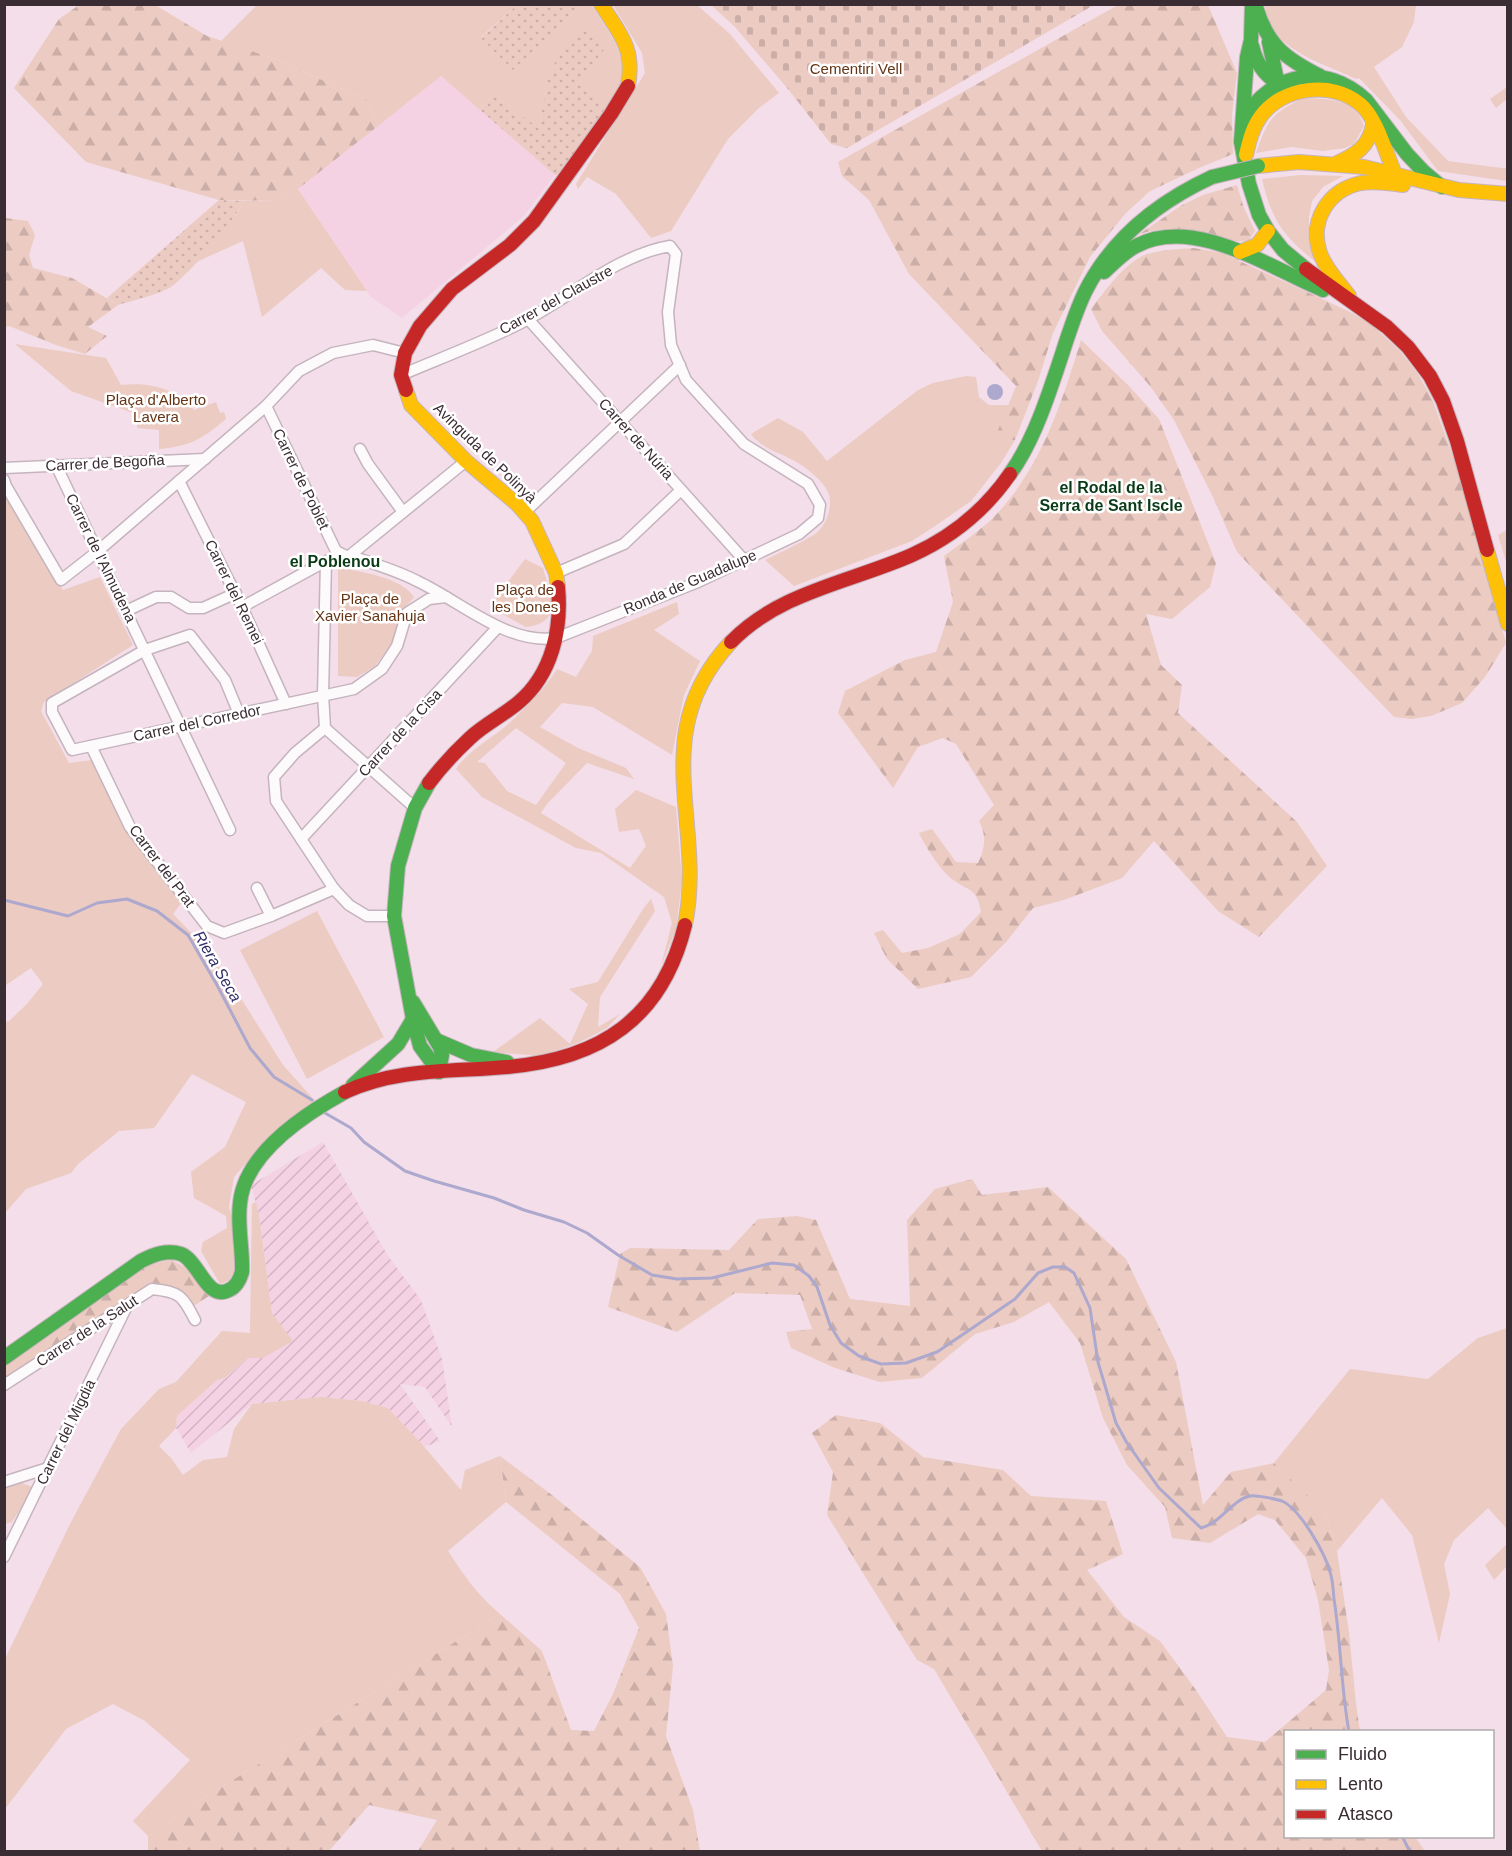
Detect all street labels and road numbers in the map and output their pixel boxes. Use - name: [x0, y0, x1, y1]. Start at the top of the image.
- street label: Carrer del Claustre: [496, 261, 615, 338]
- street label: Carrer de Núria: [595, 395, 678, 483]
- street label: Avinguda de Polinyà: [430, 399, 541, 507]
- street label: Carrer de Poblet: [270, 426, 334, 533]
- street label: Carrer de Begoña: [45, 451, 166, 474]
- street label: Carrer de l'Almudena: [63, 491, 140, 626]
- street label: Carrer del Remei: [202, 537, 267, 647]
- street label: Ronda de Guadalupe: [621, 546, 759, 617]
- street label: Carrer de la Cisa: [355, 685, 445, 780]
- street label: Carrer del Corredor: [132, 701, 262, 744]
- street label: Carrer del Prat: [126, 821, 199, 911]
- street label: Carrer de la Salut: [33, 1291, 141, 1370]
- street label: Carrer del Migdia: [33, 1376, 99, 1487]

